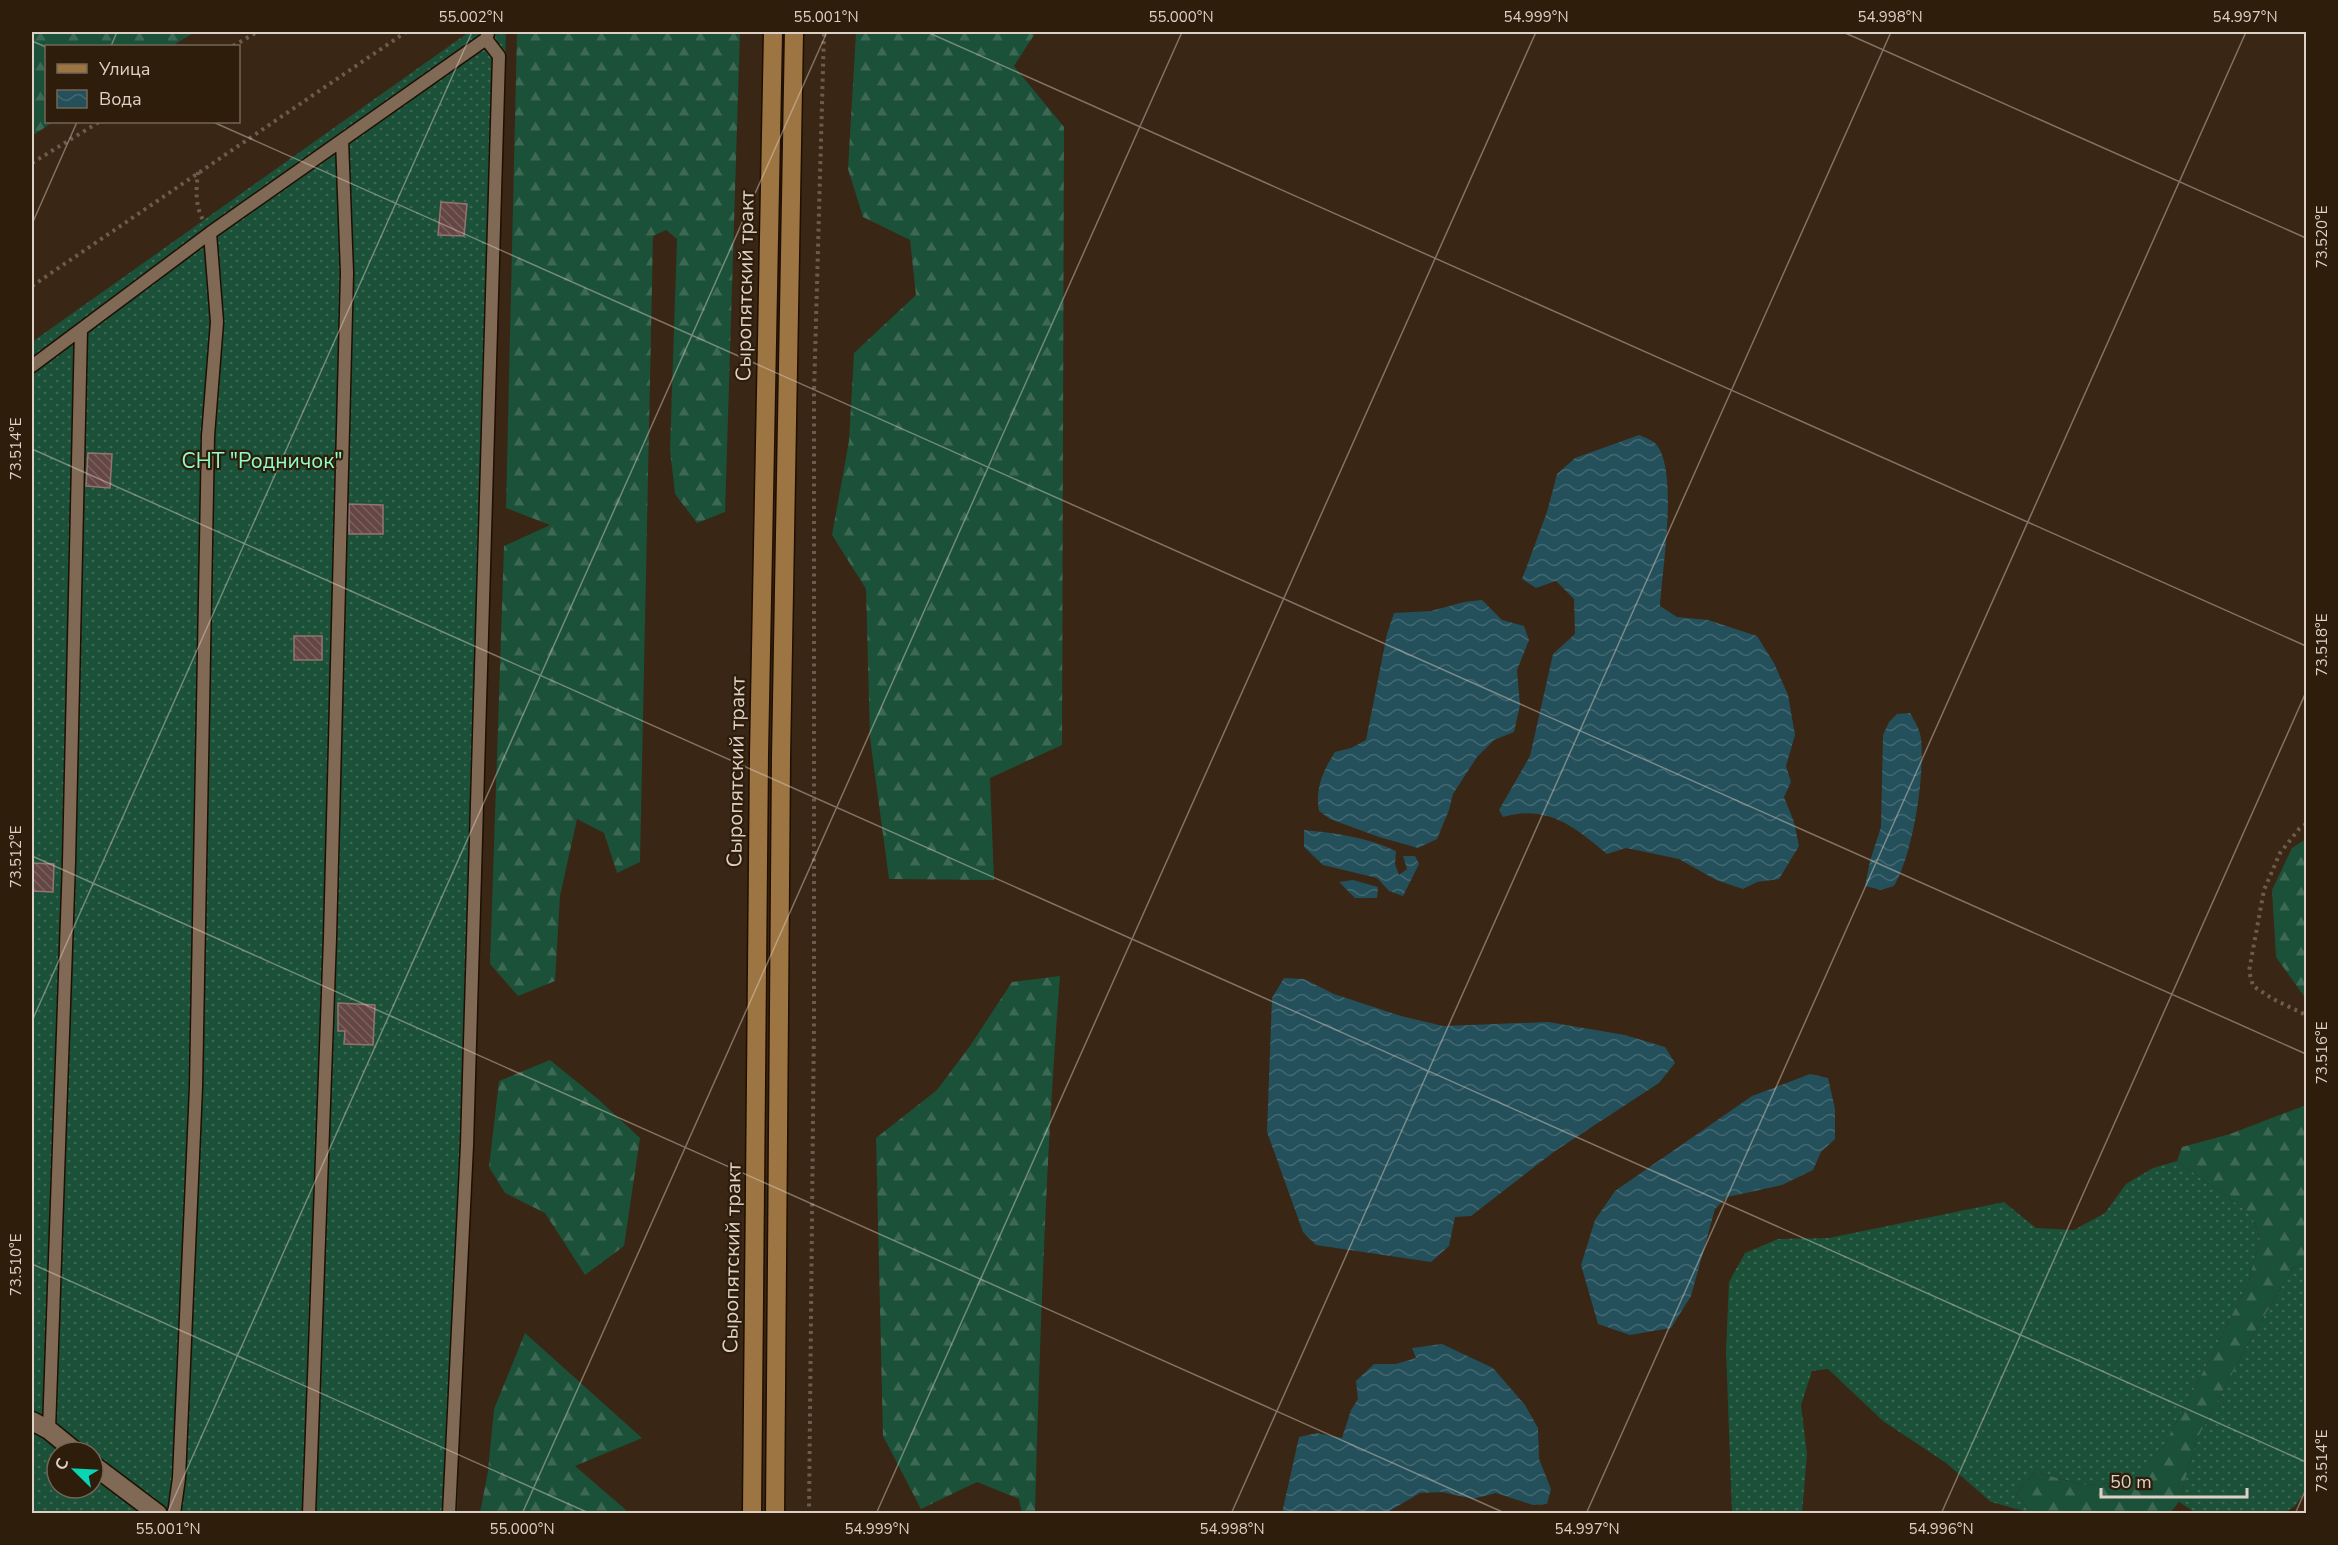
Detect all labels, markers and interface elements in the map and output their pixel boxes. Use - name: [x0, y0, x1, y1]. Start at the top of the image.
- text: 55.002°N: [438, 7, 504, 27]
- text: 55.001°N: [793, 7, 859, 27]
- text: 55.000°N: [1148, 7, 1214, 27]
- text: 54.999°N: [1503, 7, 1569, 27]
- text: 54.998°N: [1857, 7, 1923, 27]
- text: 54.997°N: [2212, 7, 2278, 27]
- legend: [45, 45, 240, 123]
- text: Улица: [98, 57, 150, 81]
- text: Вода: [99, 87, 142, 111]
- street label: Сыропятский тракт: [729, 190, 761, 382]
- text: 73.520°E: [2312, 206, 2332, 268]
- text: 73.514°E: [6, 418, 26, 480]
- park label: СНТ "Родничок": [182, 447, 342, 475]
- text: 73.518°E: [2312, 614, 2332, 676]
- street label: Сыропятский тракт: [720, 676, 752, 868]
- text: 73.512°E: [6, 826, 26, 888]
- text: 73.516°E: [2312, 1022, 2332, 1084]
- street label: Сыропятский тракт: [716, 1162, 748, 1354]
- text: 73.510°E: [6, 1234, 26, 1296]
- text: 73.514°E: [2312, 1430, 2332, 1492]
- north arrow: [45, 1440, 105, 1500]
- text: С: [50, 1455, 75, 1474]
- scale bar: [2101, 1461, 2246, 1499]
- text: 50 m: [2110, 1470, 2152, 1494]
- text: 55.001°N: [135, 1519, 201, 1539]
- text: 55.000°N: [489, 1519, 555, 1539]
- text: 54.999°N: [844, 1519, 910, 1539]
- text: 54.998°N: [1199, 1519, 1265, 1539]
- text: 54.997°N: [1554, 1519, 1620, 1539]
- text: 54.996°N: [1908, 1519, 1974, 1539]

